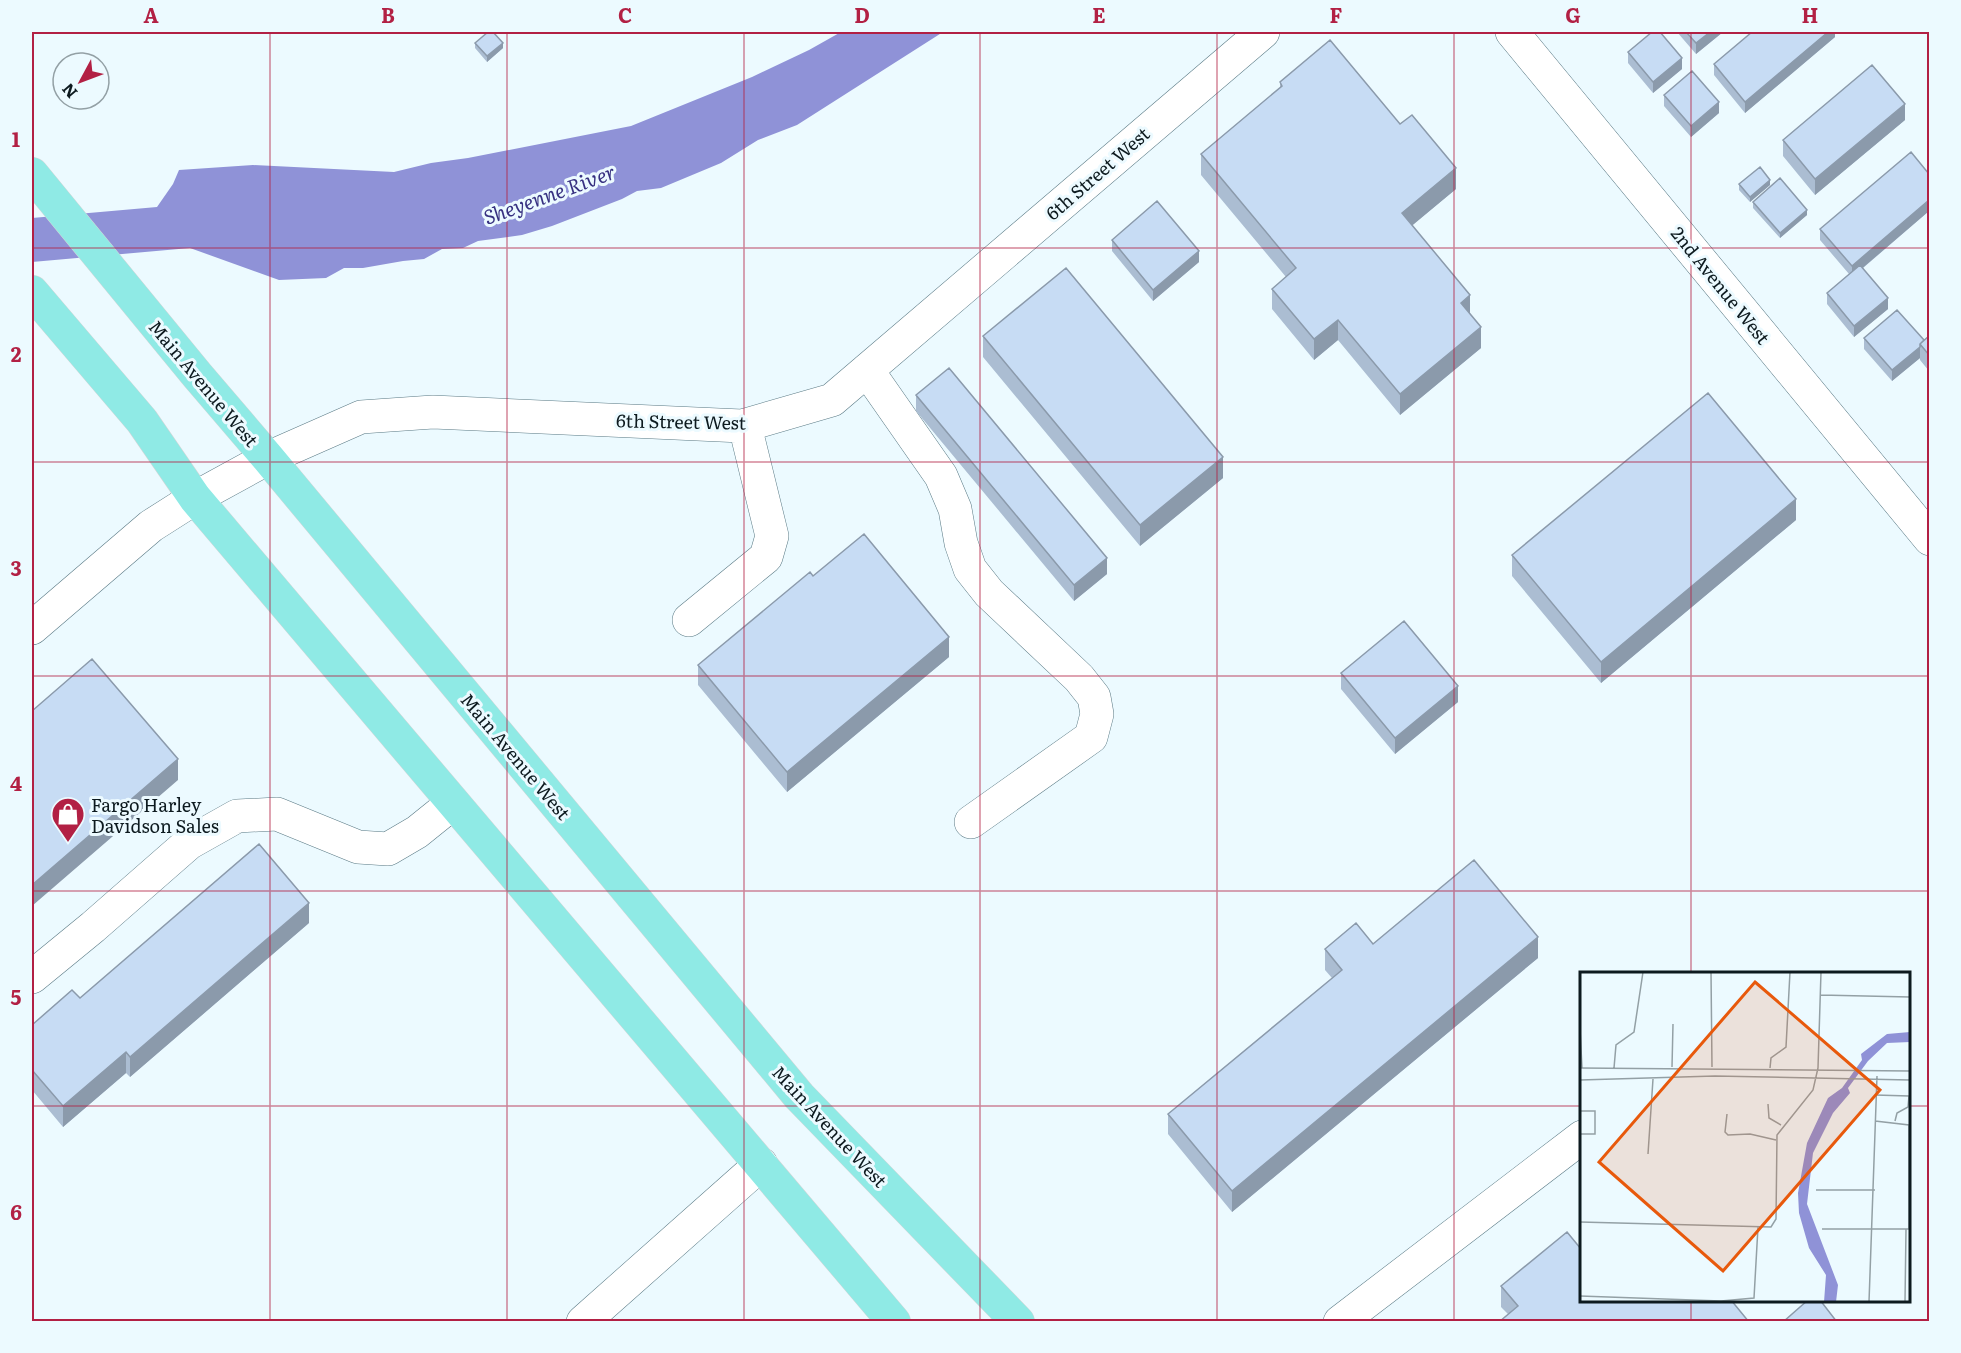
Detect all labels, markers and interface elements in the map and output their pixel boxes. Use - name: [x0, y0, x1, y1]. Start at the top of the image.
- text: A: [143, 0, 159, 29]
- text: B: [381, 0, 395, 29]
- text: C: [618, 0, 632, 29]
- text: D: [854, 0, 870, 29]
- text: E: [1092, 0, 1106, 29]
- text: F: [1330, 0, 1343, 29]
- text: G: [1565, 0, 1581, 29]
- text: H: [1802, 0, 1818, 29]
- north arrow: [51, 51, 111, 111]
- text: N: [55, 79, 82, 104]
- street label: 6th Street West: [1039, 120, 1155, 226]
- text: 1: [12, 123, 20, 153]
- water label: Sheyenne River: [479, 155, 619, 231]
- street label: 2nd Avenue West: [1665, 220, 1777, 350]
- street label: Main Avenue West: [143, 314, 266, 453]
- text: 2: [11, 338, 22, 368]
- street label: 6th Street West: [616, 406, 747, 436]
- text: 3: [10, 552, 22, 582]
- street label: Main Avenue West: [455, 687, 578, 826]
- text: 4: [10, 767, 22, 797]
- place label: Fargo Harley Davidson Sales: [91, 791, 219, 839]
- shop icon: Fargo Harley Davidson Sales: [50, 796, 86, 843]
- inset map: [1580, 972, 1910, 1302]
- text: 5: [11, 981, 22, 1011]
- street label: Main Avenue West: [766, 1059, 894, 1194]
- text: 6: [10, 1196, 22, 1226]

